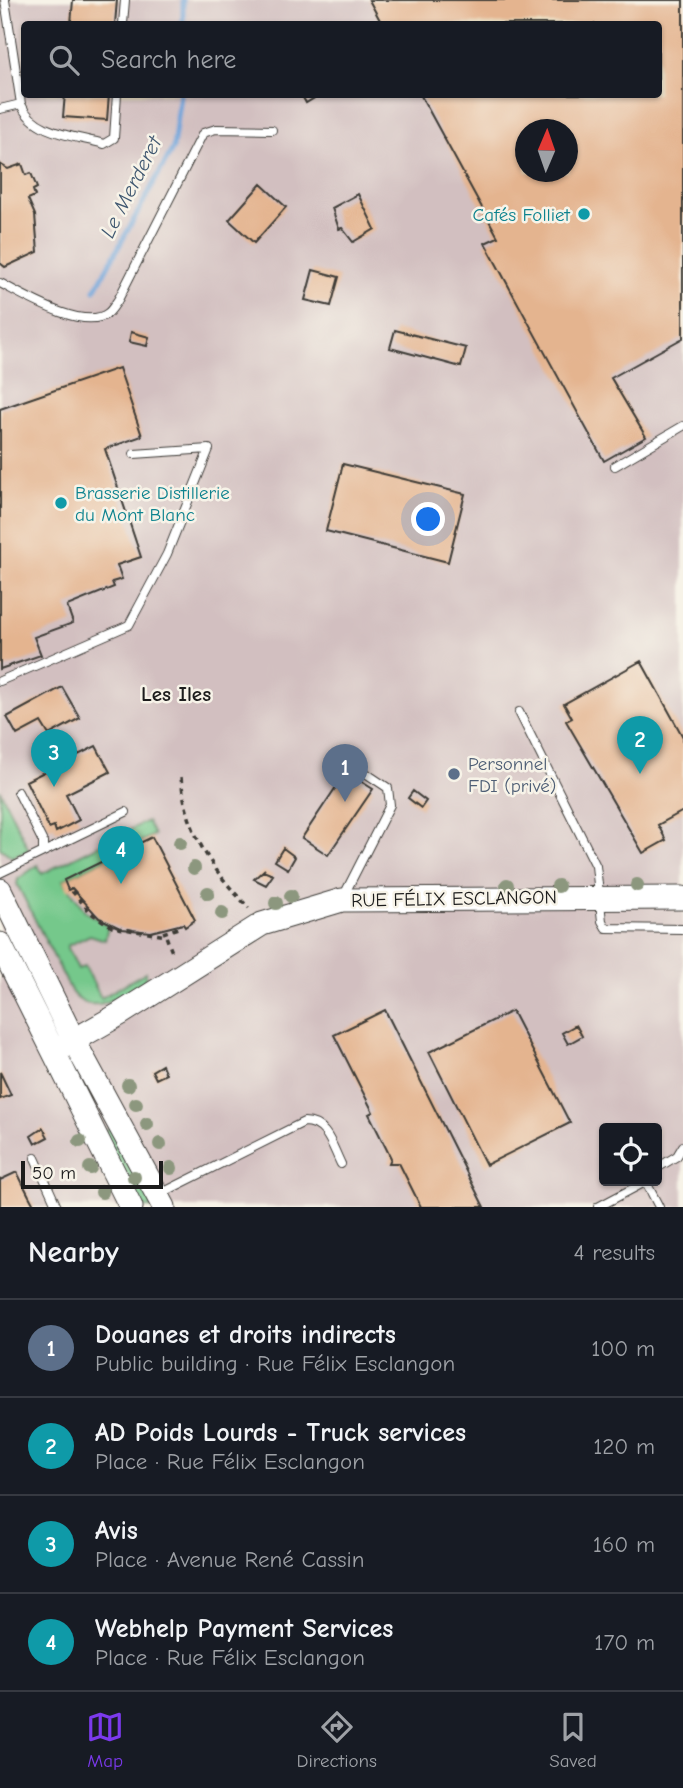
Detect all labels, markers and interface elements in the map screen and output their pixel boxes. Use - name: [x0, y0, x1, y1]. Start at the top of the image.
- search box: [21, 21, 662, 98]
- icon: search: [45, 41, 83, 79]
- text: Search here: [101, 45, 236, 75]
- north arrow: [515, 119, 578, 182]
- water label: Le Merderet: [95, 131, 167, 242]
- place label: Cafés Folliet: [473, 204, 571, 226]
- marker: Cafés Folliet: [576, 206, 592, 222]
- place label: Brasserie Distillerie du Mont Blanc: [75, 482, 230, 526]
- marker: Brasserie Distillerie du Mont Blanc: [53, 495, 69, 511]
- your location: [411, 502, 445, 536]
- district label: Les Iles: [141, 682, 211, 706]
- pin: 2: [617, 716, 663, 774]
- pin: 3: [31, 729, 77, 787]
- pin: 1: [322, 744, 368, 802]
- place label: Personnel FDI (privé): [468, 753, 556, 797]
- marker: Personnel FDI (privé): [446, 766, 462, 782]
- pin: 4: [98, 826, 144, 884]
- street label: RUE FÉLIX ESCLANGON: [351, 886, 557, 912]
- map controls: [599, 1123, 662, 1186]
- button: locate: [599, 1123, 662, 1186]
- scale bar: [21, 1158, 163, 1190]
- text: 50 m: [32, 1162, 76, 1184]
- text: Nearby: [28, 1235, 119, 1270]
- text: 4 results: [573, 1239, 655, 1266]
- text: Douanes et droits indirects: [95, 1320, 396, 1350]
- text: 1: [46, 1335, 56, 1362]
- text: 100 m: [591, 1335, 655, 1362]
- text: Public building · Rue Félix Esclangon: [95, 1350, 455, 1377]
- text: AD Poids Lourds - Truck services: [95, 1418, 466, 1448]
- text: 2: [45, 1433, 57, 1460]
- text: 120 m: [593, 1433, 655, 1460]
- text: Place · Rue Félix Esclangon: [95, 1448, 365, 1475]
- text: Avis: [95, 1516, 138, 1546]
- text: 3: [45, 1531, 57, 1558]
- text: 160 m: [593, 1531, 655, 1558]
- text: Place · Avenue René Cassin: [95, 1546, 364, 1573]
- text: Webhelp Payment Services: [95, 1614, 393, 1644]
- text: 4: [46, 1629, 56, 1656]
- text: 170 m: [594, 1629, 655, 1656]
- text: Place · Rue Félix Esclangon: [95, 1644, 365, 1671]
- tab: Map: [86, 1708, 124, 1772]
- tab: Directions: [297, 1708, 377, 1772]
- tab: Saved: [549, 1708, 597, 1772]

